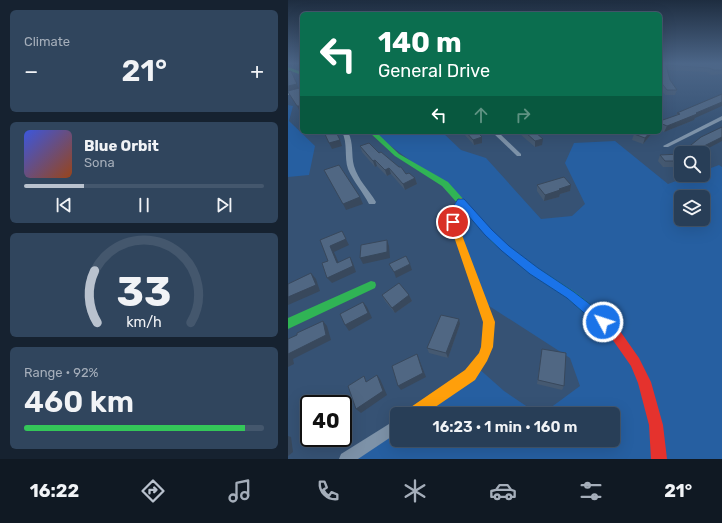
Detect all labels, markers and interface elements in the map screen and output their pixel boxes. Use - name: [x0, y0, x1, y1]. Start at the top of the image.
- text: 140 m: [378, 26, 462, 59]
- icon: left: [312, 28, 364, 80]
- text: Climate: [24, 34, 70, 49]
- text: 21°: [122, 53, 167, 89]
- text: −: [24, 58, 38, 85]
- text: +: [250, 58, 264, 85]
- text: General Drive: [378, 60, 490, 82]
- icon: left: [428, 104, 450, 126]
- icon: ahead: [470, 104, 492, 126]
- icon: right: [512, 104, 534, 126]
- text: Blue Orbit: [84, 137, 159, 155]
- map controls: [674, 146, 710, 226]
- button: search: [674, 146, 710, 182]
- text: Sona: [84, 155, 115, 170]
- button: layers: [674, 190, 710, 226]
- icon: previous: [53, 194, 75, 216]
- icon: pause: [133, 194, 155, 216]
- icon: next: [213, 194, 235, 216]
- pin: [436, 205, 470, 239]
- icon: arrive: [442, 211, 464, 233]
- text: 33: [117, 267, 171, 316]
- position arrow: [582, 301, 624, 343]
- text: km/h: [126, 314, 162, 331]
- text: Range · 92%: [24, 365, 99, 380]
- text: 460 km: [24, 384, 134, 420]
- speed limit sign: 40: [300, 395, 352, 447]
- text: 16:23 · 1 min · 160 m: [433, 418, 577, 436]
- icon: directions: [139, 477, 167, 505]
- icon: music: [226, 477, 254, 505]
- icon: phone: [314, 477, 342, 505]
- icon: climate: [401, 477, 429, 505]
- icon: car: [489, 477, 517, 505]
- icon: filters: [577, 477, 605, 505]
- text: 16:22: [30, 480, 79, 502]
- text: 21°: [664, 480, 692, 502]

